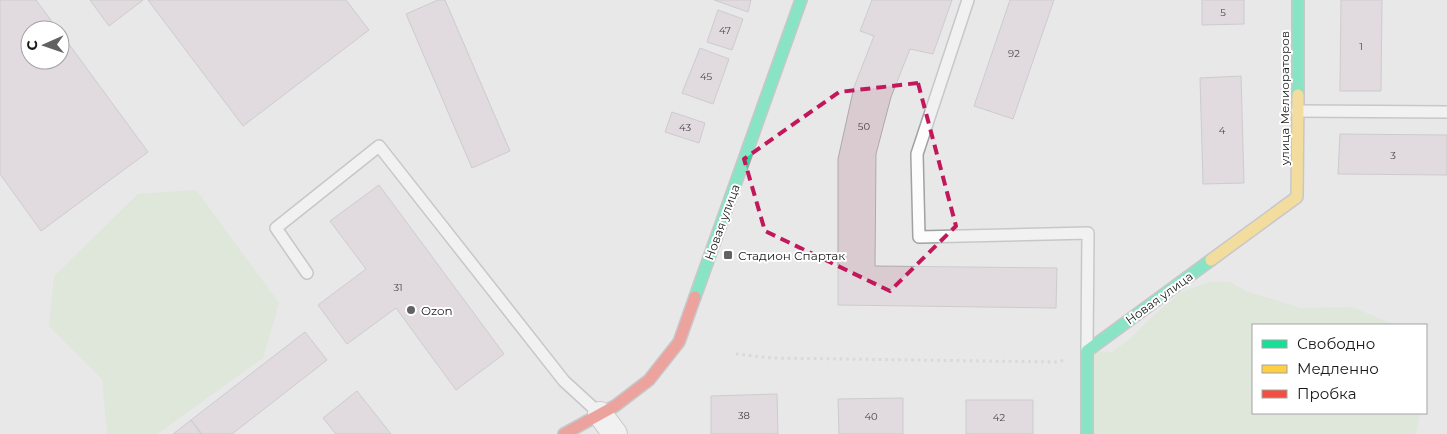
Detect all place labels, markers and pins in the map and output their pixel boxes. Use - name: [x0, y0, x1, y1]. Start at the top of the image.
- place label: Стадион Спартак: [738, 248, 845, 263]
- marker: Стадион Спартак: [722, 249, 734, 261]
- place label: Ozon: [421, 303, 453, 318]
- marker: Ozon: [405, 304, 417, 316]

